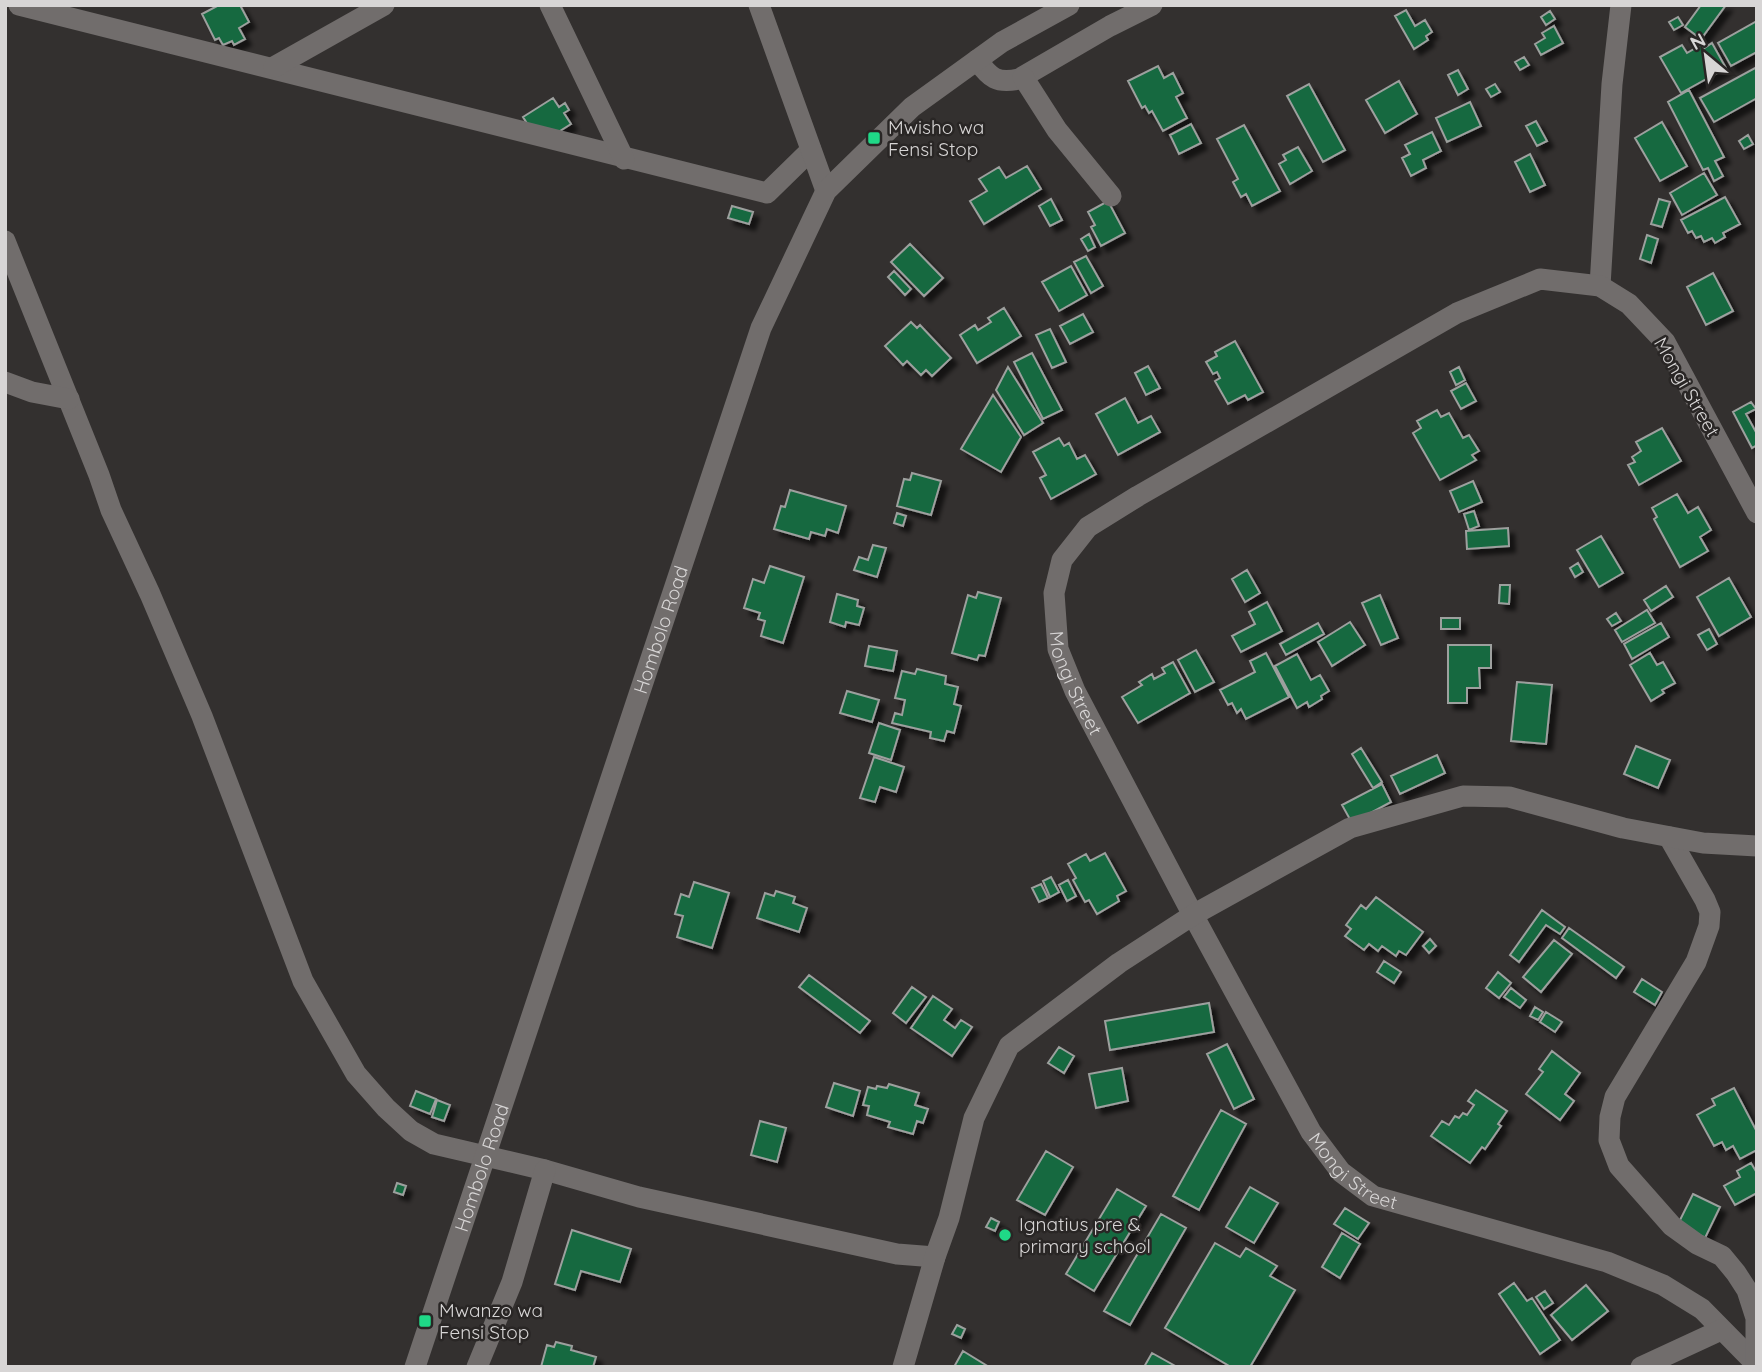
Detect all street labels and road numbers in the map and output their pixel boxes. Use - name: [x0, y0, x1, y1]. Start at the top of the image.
- street label: Mongi Street: [1649, 333, 1725, 441]
- street label: Hombolo Road: [628, 563, 693, 697]
- street label: Mongi Street: [1045, 630, 1108, 739]
- street label: Hombolo Road: [449, 1101, 514, 1235]
- street label: Mongi Street: [1303, 1128, 1400, 1214]

